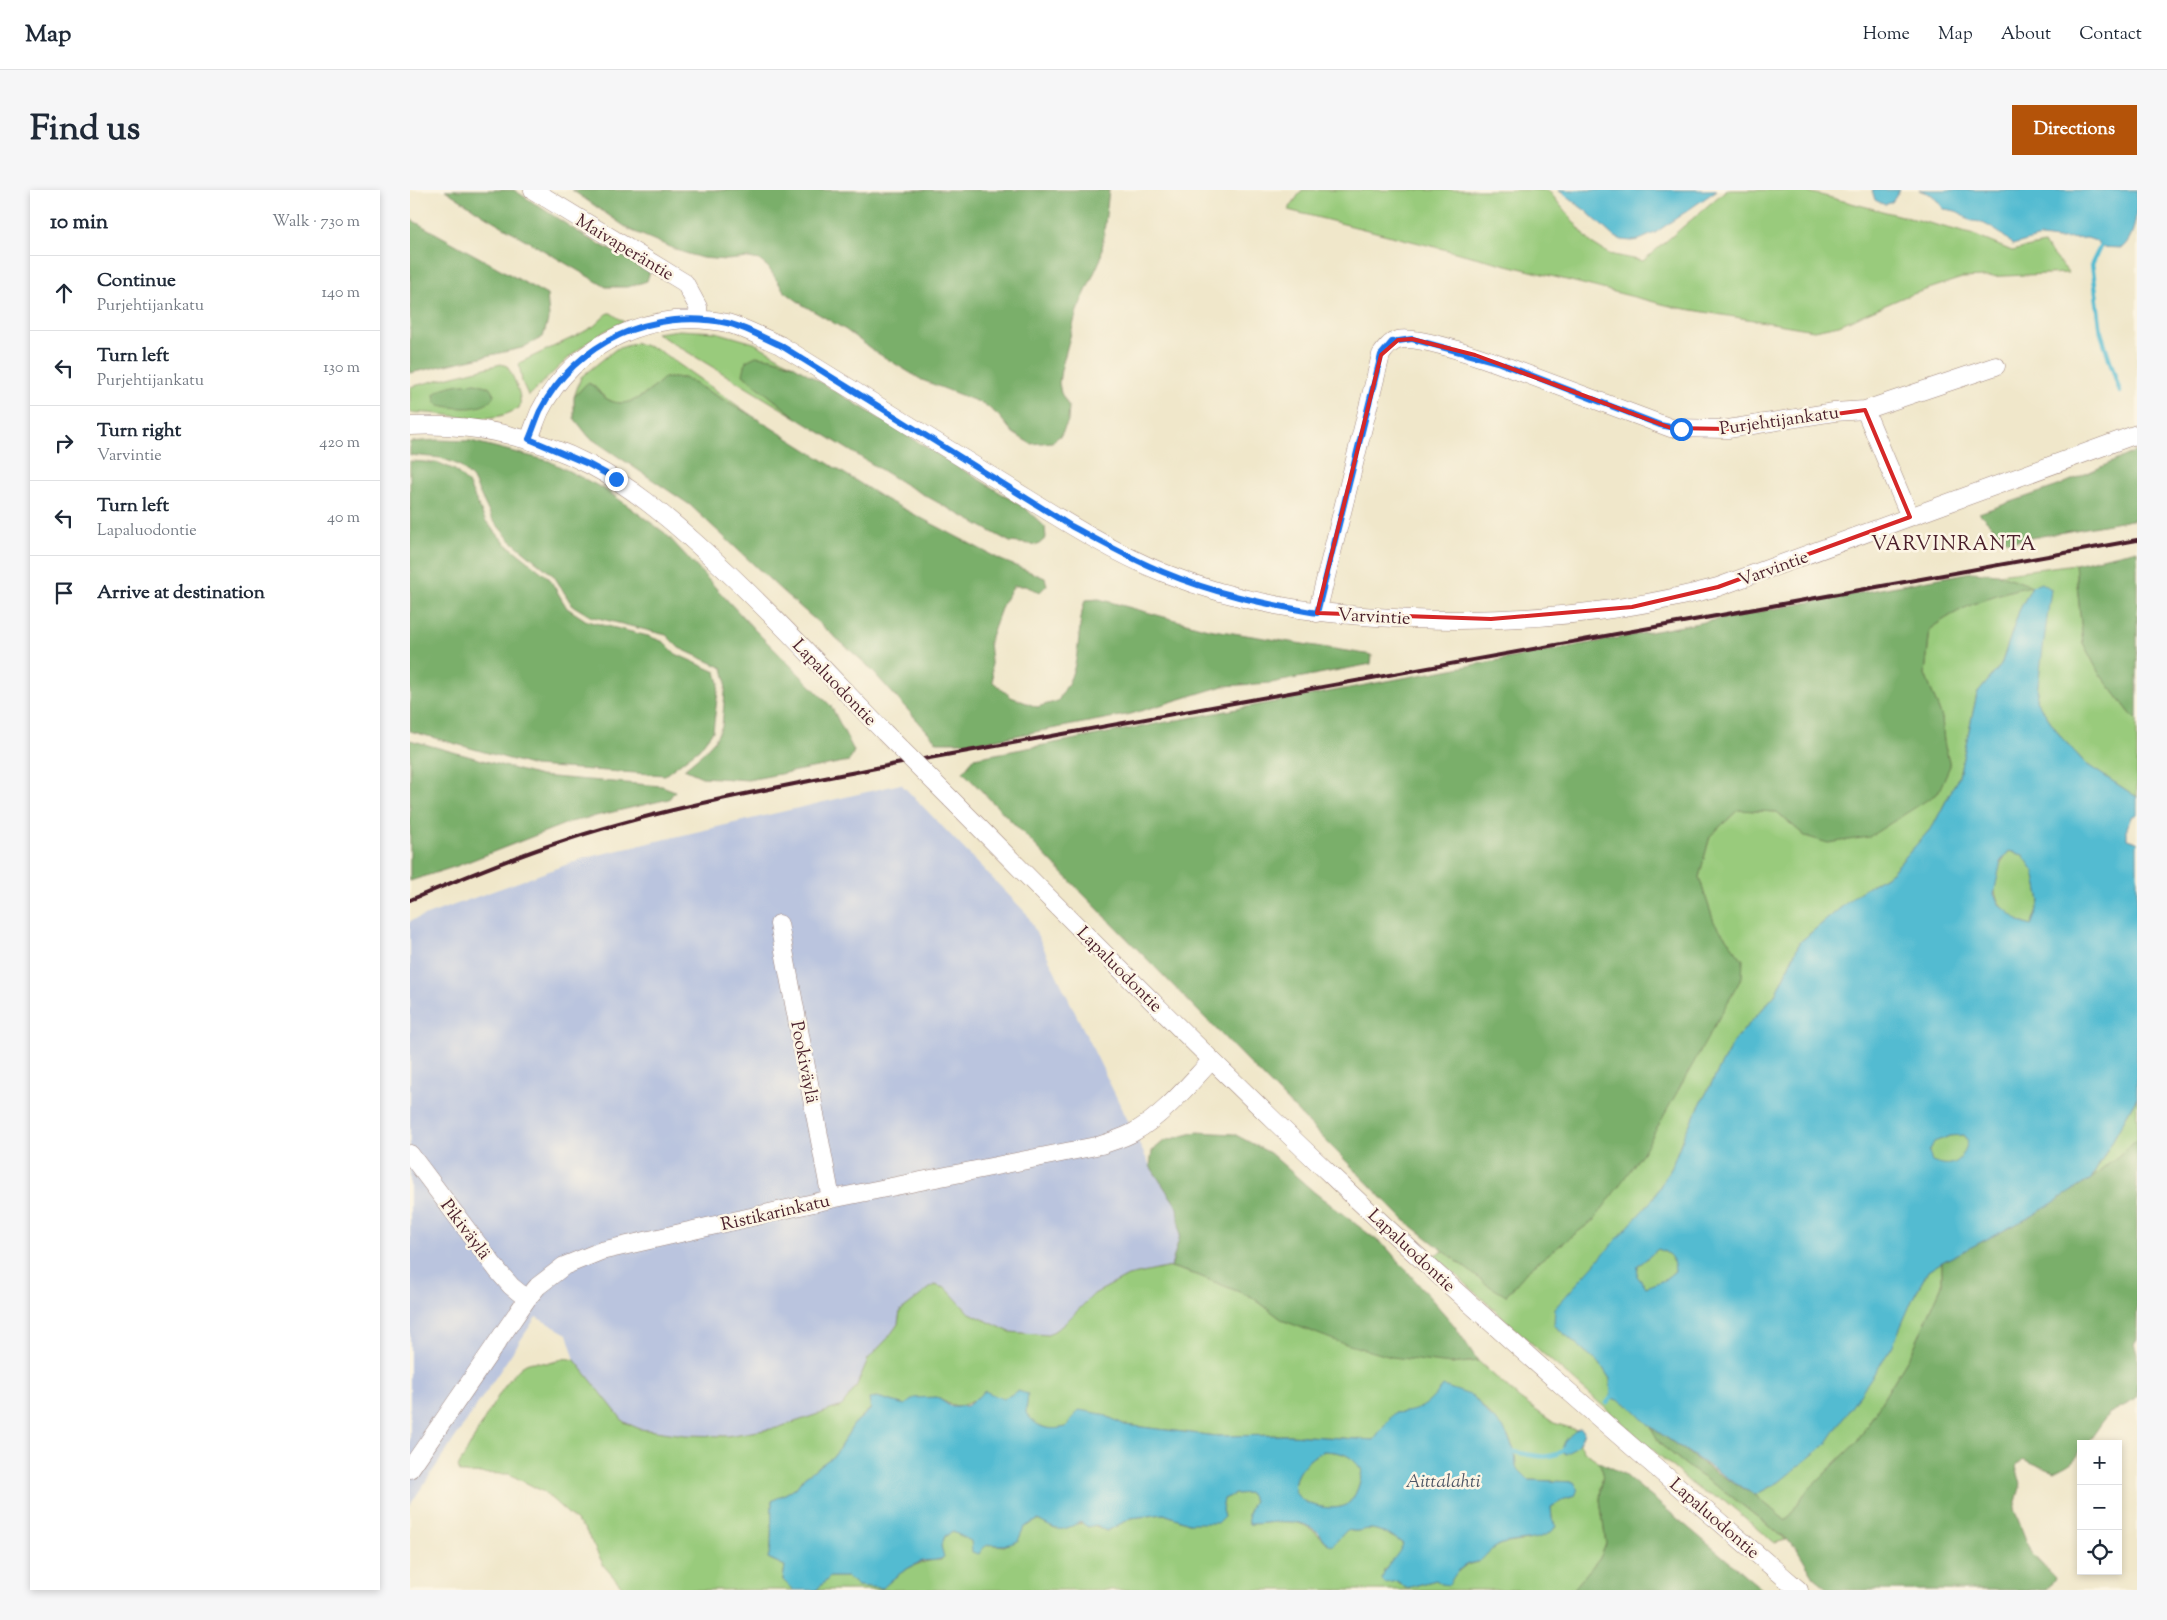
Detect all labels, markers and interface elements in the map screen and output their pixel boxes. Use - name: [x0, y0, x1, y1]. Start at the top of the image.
- text: Map: [25, 18, 71, 52]
- text: Home: [1863, 22, 1910, 48]
- text: Map: [1938, 22, 1973, 48]
- text: About: [2001, 22, 2051, 48]
- text: Contact: [2079, 22, 2142, 48]
- text: Find us: [30, 105, 140, 156]
- button: Directions: [2012, 105, 2137, 155]
- text: 10 min: [50, 208, 108, 238]
- street label: Maivaperäntie: [570, 209, 678, 288]
- text: Walk · 730 m: [272, 211, 360, 234]
- text: Continue: [97, 268, 176, 295]
- icon: ahead: [50, 279, 78, 307]
- text: 140 m: [322, 282, 360, 305]
- text: Purjehtijankatu: [97, 295, 204, 318]
- text: Turn left: [97, 343, 169, 370]
- icon: left: [50, 354, 78, 382]
- text: 130 m: [323, 357, 360, 380]
- text: Purjehtijankatu: [97, 370, 204, 393]
- street label: Purjehtijankatu: [1718, 401, 1841, 443]
- text: Turn right: [97, 418, 181, 445]
- route start: [1670, 418, 1693, 441]
- icon: right: [50, 429, 78, 457]
- text: 420 m: [319, 432, 360, 455]
- text: Varvintie: [97, 445, 162, 468]
- route end: [605, 468, 628, 491]
- text: Turn left: [97, 493, 169, 520]
- icon: left: [50, 504, 78, 532]
- text: 40 m: [327, 507, 360, 530]
- text: Lapaluodontie: [97, 520, 197, 543]
- district label: VARVINRANTA: [1871, 531, 2037, 560]
- street label: Varvintie: [1735, 545, 1812, 595]
- icon: arrive: [50, 579, 78, 607]
- text: Arrive at destination: [97, 580, 265, 607]
- street label: Varvintie: [1337, 603, 1411, 633]
- street label: Lapaluodontie: [785, 634, 882, 733]
- street label: Lapaluodontie: [1070, 922, 1167, 1019]
- street label: Pookiväylä: [782, 1019, 824, 1106]
- street label: Ristikarinkatu: [718, 1189, 833, 1239]
- street label: Pikiväylä: [433, 1195, 496, 1266]
- street label: Lapaluodontie: [1361, 1204, 1461, 1299]
- map controls: [2077, 1440, 2122, 1575]
- button: +: [2077, 1440, 2122, 1485]
- water label: Aittalahti: [1406, 1469, 1481, 1496]
- street label: Lapaluodontie: [1663, 1473, 1765, 1566]
- button: −: [2077, 1485, 2122, 1530]
- button: locate: [2077, 1530, 2122, 1575]

